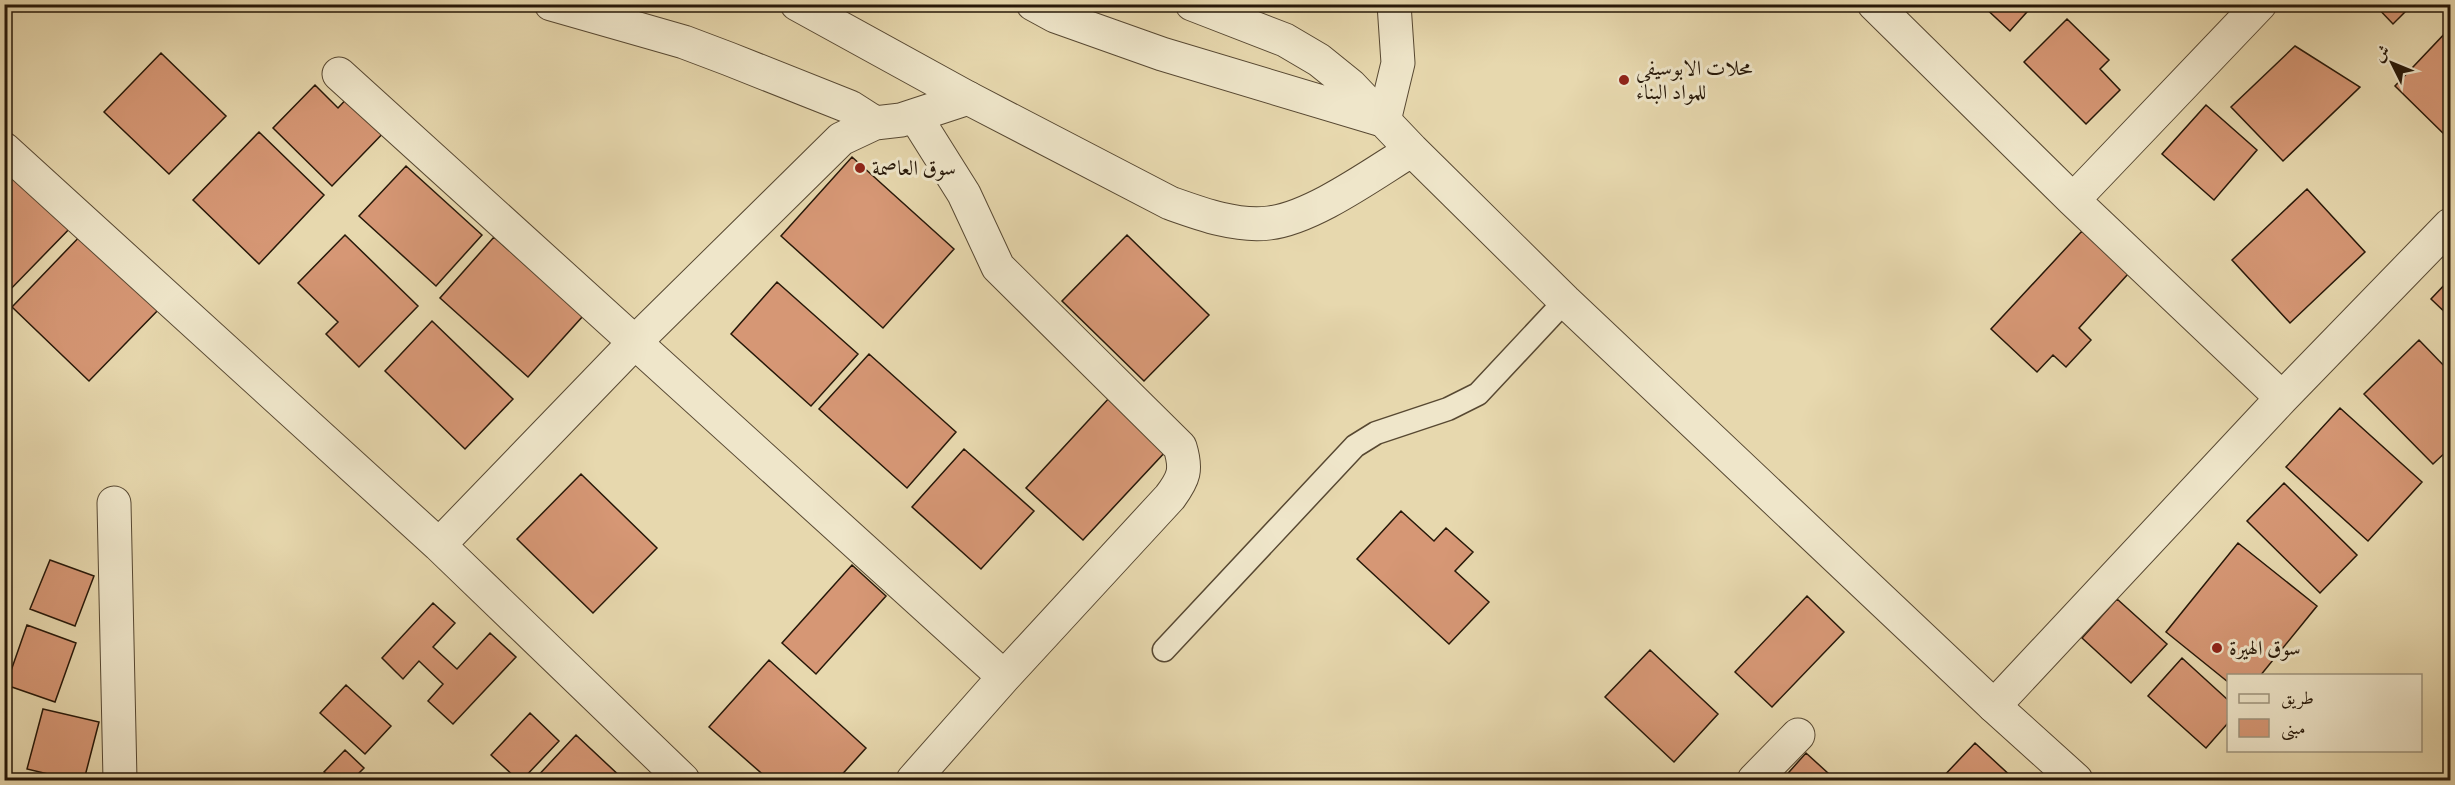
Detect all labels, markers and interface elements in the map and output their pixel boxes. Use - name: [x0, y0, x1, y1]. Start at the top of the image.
- north arrow: [2362, 33, 2422, 93]
- text: ش: [2369, 41, 2394, 66]
- place label: محلات الابوسيفي للمواد البناء: [1636, 55, 1753, 106]
- marker: محلات الابوسيفي للمواد البناء: [1617, 73, 1631, 87]
- place label: سوق العاصمة: [872, 155, 956, 182]
- marker: سوق العاصمة: [853, 161, 867, 175]
- place label: سوق الهيرة: [2229, 635, 2301, 662]
- marker: سوق الهيرة: [2210, 641, 2224, 655]
- legend: [2227, 674, 2422, 752]
- text: طريق: [2281, 687, 2314, 710]
- text: مبنى: [2281, 717, 2306, 741]

